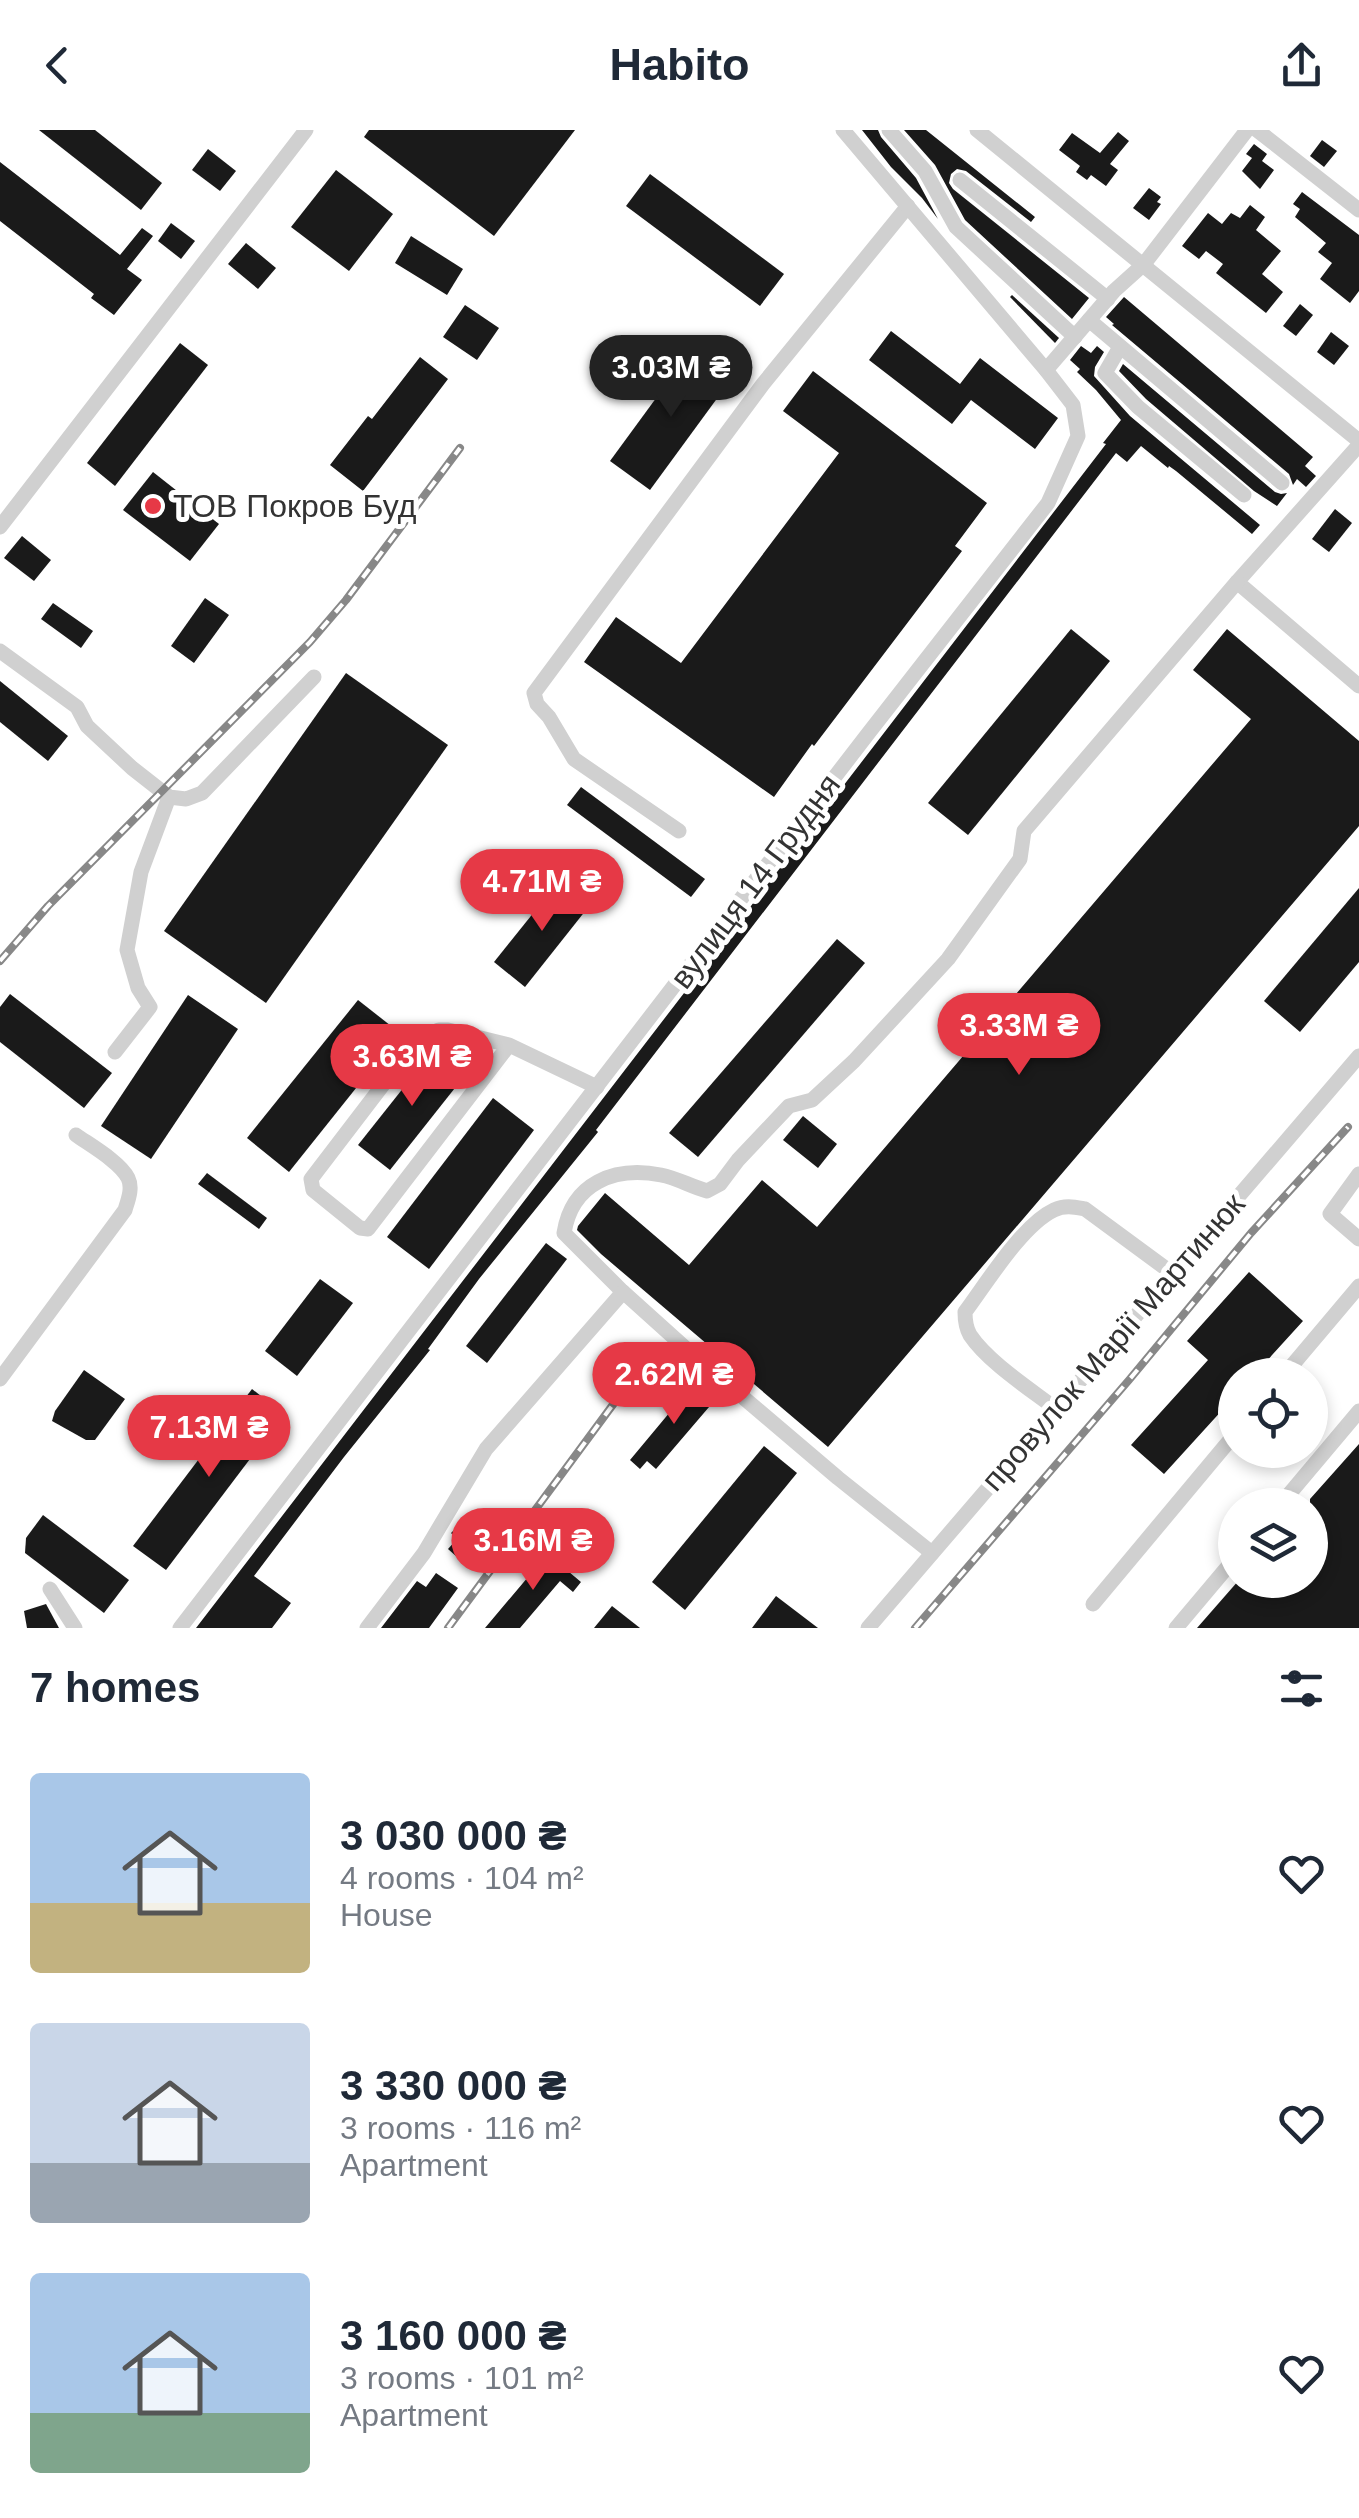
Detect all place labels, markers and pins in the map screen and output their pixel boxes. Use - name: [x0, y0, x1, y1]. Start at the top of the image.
- pin: 3.03M ₴: [579, 335, 763, 420]
- place label: ТОВ Покров Буд: [173, 488, 417, 524]
- marker: ТОВ Покров Буд: [142, 495, 164, 517]
- pin: 4.71M ₴: [450, 849, 634, 934]
- pin: 3.33M ₴: [927, 993, 1111, 1078]
- pin: 3.63M ₴: [320, 1024, 504, 1109]
- pin: 2.62M ₴: [582, 1342, 766, 1427]
- pin: 7.13M ₴: [117, 1395, 301, 1480]
- pin: 3.16M ₴: [441, 1508, 625, 1593]

